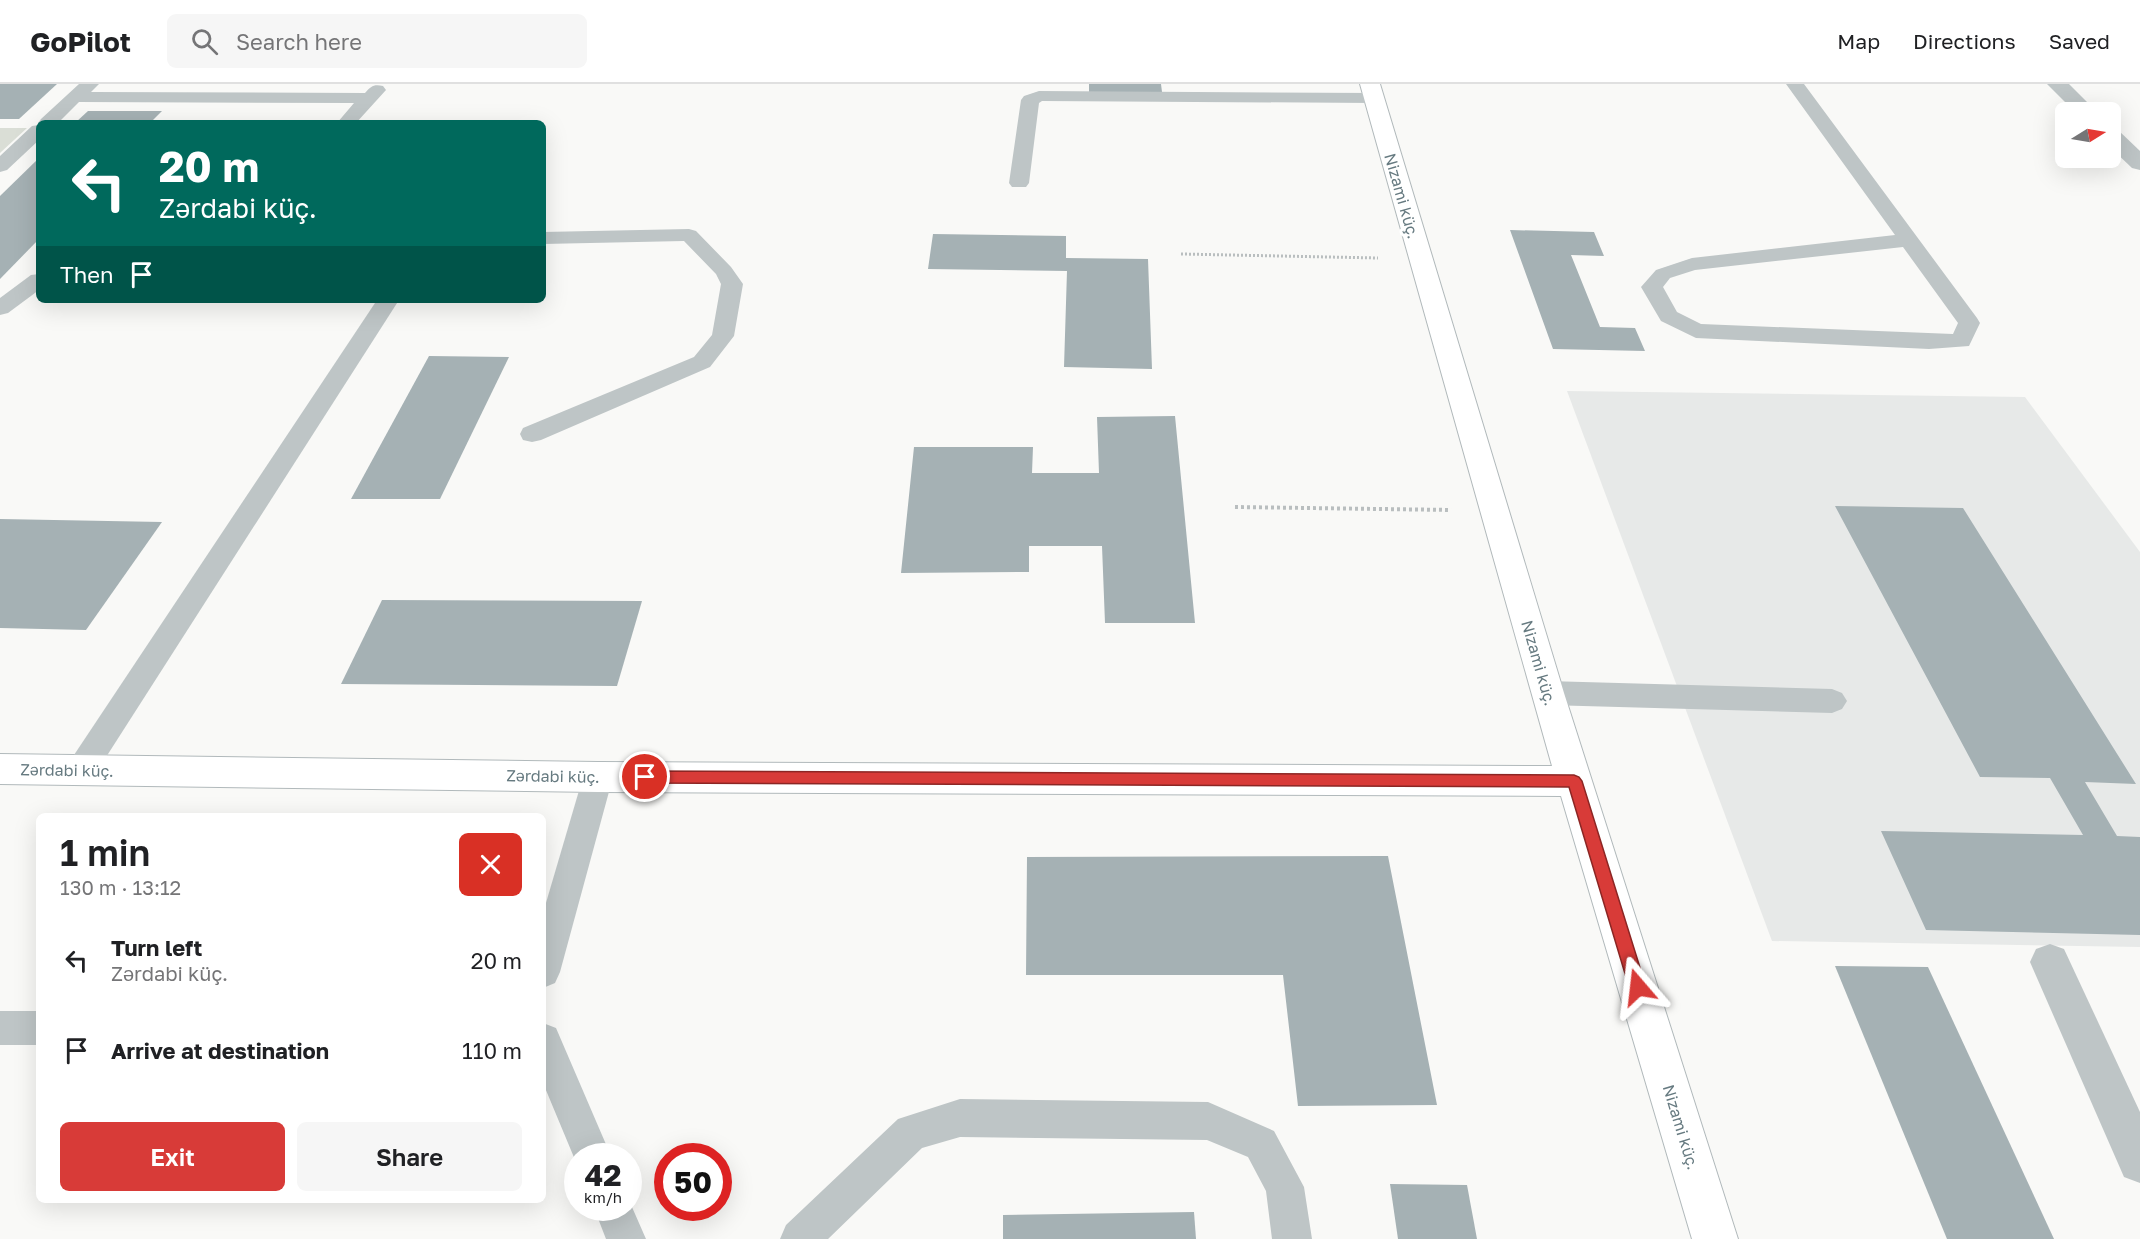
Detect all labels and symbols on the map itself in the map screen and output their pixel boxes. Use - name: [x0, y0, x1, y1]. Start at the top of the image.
- north arrow: [2055, 102, 2121, 168]
- street label: Nizami küç.: [1380, 151, 1424, 241]
- street label: Nizami küç.: [1517, 618, 1561, 708]
- pin: [619, 751, 670, 802]
- street label: Zərdabi küç.: [20, 759, 114, 781]
- street label: Zərdabi küç.: [506, 765, 600, 787]
- position arrow: [1606, 955, 1670, 1019]
- street label: Nizami küç.: [1659, 1082, 1703, 1172]
- speed limit sign: 50: [654, 1143, 732, 1221]

